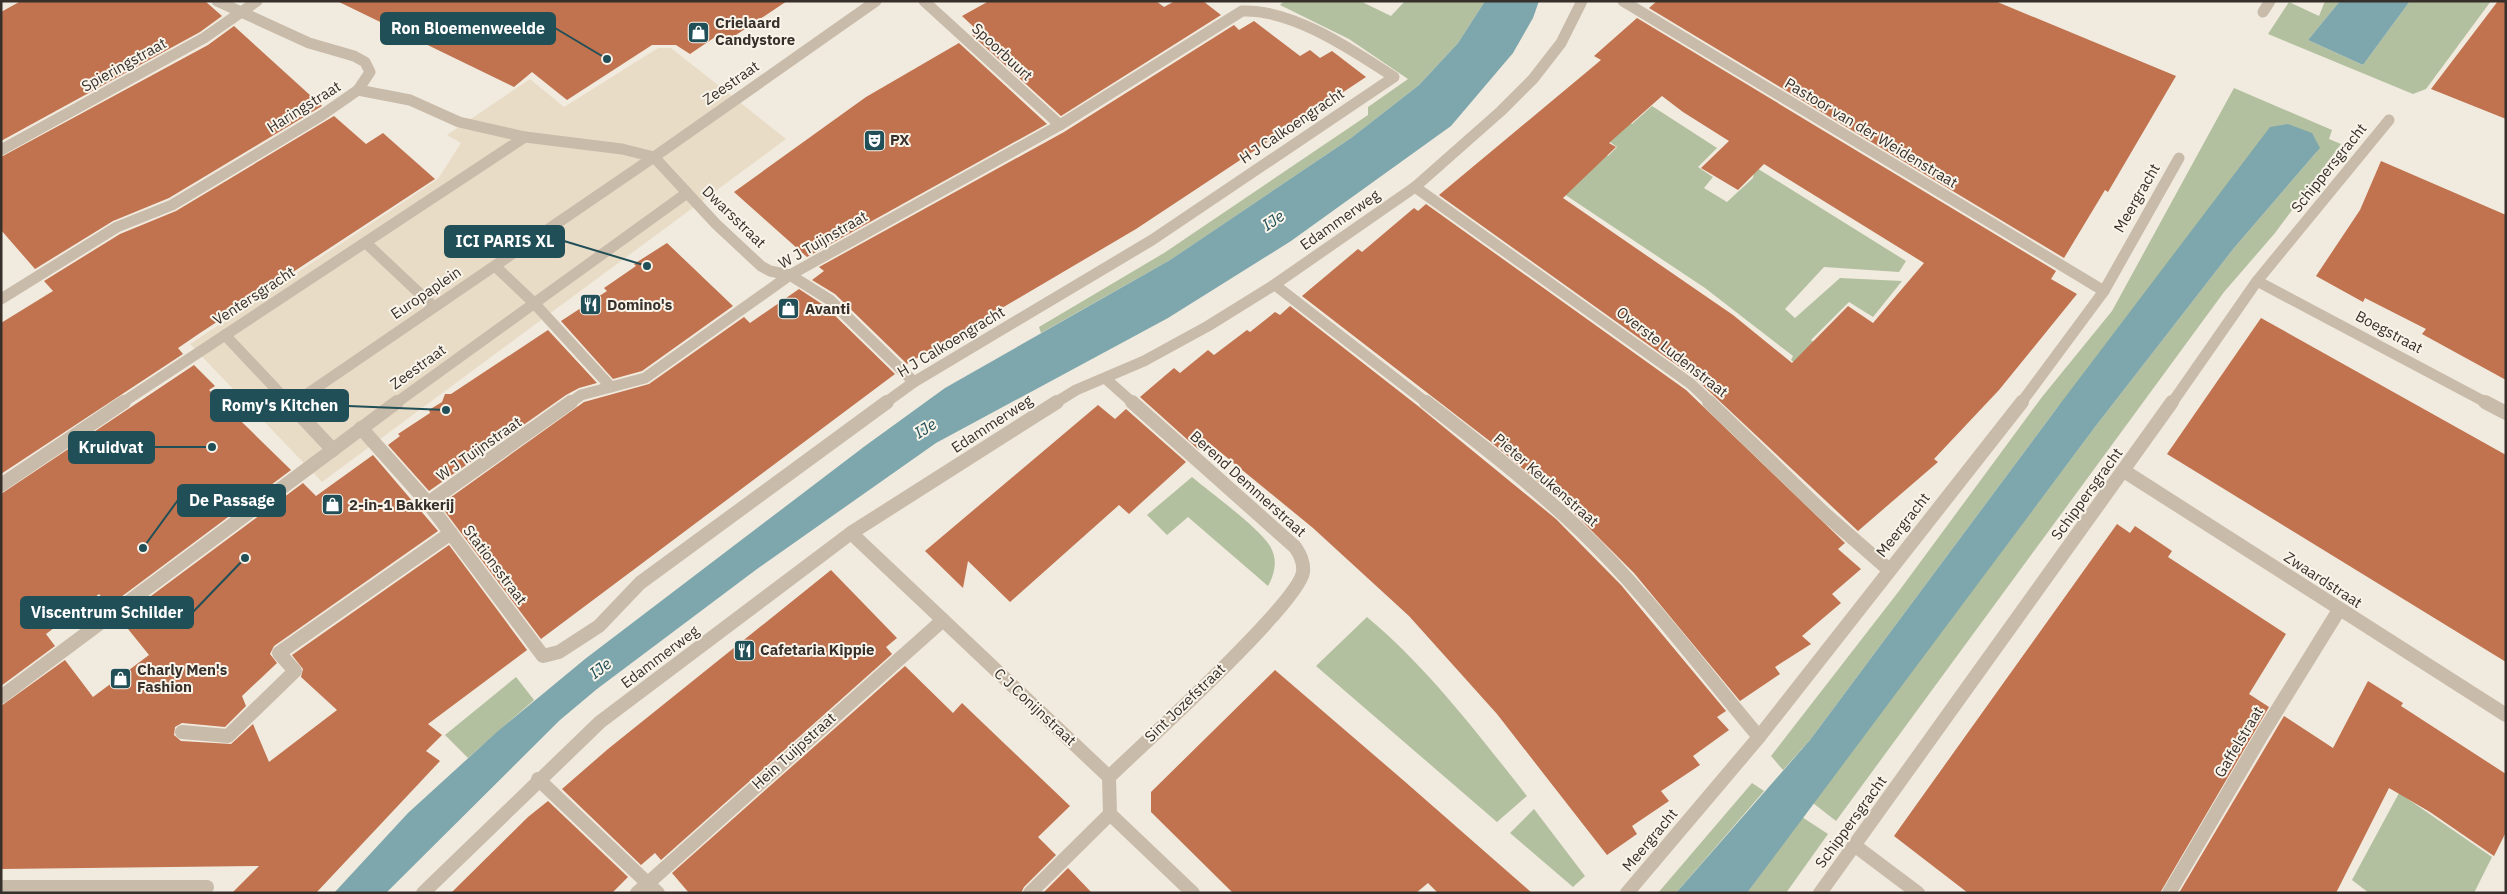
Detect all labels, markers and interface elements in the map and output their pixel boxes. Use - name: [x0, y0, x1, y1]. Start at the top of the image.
- callout: Ron Bloemenweelde: [381, 13, 555, 44]
- place label: Crielaard Candystore: [715, 13, 795, 49]
- text: Ron Bloemenweelde: [391, 18, 545, 38]
- street label: Spoorbuurt: [968, 19, 1037, 85]
- shop icon: Crielaard Candystore: [687, 20, 711, 44]
- street label: Spieringstraat: [78, 33, 170, 96]
- street label: Zeestraat: [699, 56, 762, 109]
- street label: Pastoor van der Weidenstraat: [1781, 73, 1961, 192]
- street label: Haringstraat: [263, 76, 344, 137]
- street label: H J Calkoengracht: [1236, 84, 1348, 168]
- street label: Schippersgracht: [2287, 119, 2370, 216]
- theatre icon: PX: [862, 128, 886, 152]
- place label: PX: [890, 130, 909, 149]
- street label: Meergracht: [2109, 160, 2164, 236]
- street label: Dwarsstraat: [698, 182, 770, 252]
- street label: Edammerweg: [1296, 185, 1383, 254]
- water label: IJe: [1258, 205, 1288, 235]
- street label: W J Tuijnstraat: [775, 206, 871, 273]
- callout: ICI PARIS XL: [445, 226, 564, 257]
- text: ICI PARIS XL: [455, 231, 555, 251]
- street label: Ventersgracht: [209, 262, 298, 329]
- street label: Europaplein: [387, 262, 465, 323]
- restaurant icon: Domino's: [579, 293, 603, 317]
- place label: Domino's: [607, 295, 673, 314]
- shop icon: Avanti: [777, 297, 801, 321]
- place label: Avanti: [805, 299, 850, 318]
- street label: H J Calkoengracht: [893, 302, 1008, 381]
- street label: Overste Ludenstraat: [1613, 302, 1732, 401]
- street label: Boegstraat: [2352, 306, 2426, 357]
- street label: Zeestraat: [386, 340, 449, 393]
- callout: Romy's Kitchen: [211, 390, 348, 421]
- street label: Edammerweg: [948, 390, 1036, 457]
- text: Romy's Kitchen: [222, 395, 338, 415]
- street label: W J Tuijnstraat: [432, 412, 525, 485]
- water label: IJe: [910, 414, 940, 442]
- street label: Berend Demmerstraat: [1186, 426, 1310, 541]
- street label: Pieter Keukenstraat: [1490, 429, 1603, 530]
- callout: Kruidvat: [69, 432, 154, 463]
- text: Kruidvat: [79, 437, 143, 457]
- street label: Schippersgracht: [2047, 444, 2126, 544]
- callout: De Passage: [178, 485, 285, 516]
- street label: Meergracht: [1872, 489, 1934, 561]
- text: De Passage: [189, 490, 275, 510]
- shop icon: 2-in-1 Bakkerij: [321, 493, 345, 517]
- place label: 2-in-1 Bakkerij: [349, 495, 454, 514]
- street label: Stationsstraat: [459, 521, 531, 608]
- street label: Zwaardstraat: [2281, 547, 2366, 612]
- callout: Viscentrum Schilder: [21, 597, 193, 628]
- text: Viscentrum Schilder: [31, 602, 184, 622]
- street label: Edammerweg: [617, 621, 703, 692]
- restaurant icon: Cafetaria Kippie: [732, 638, 756, 662]
- place label: Cafetaria Kippie: [760, 640, 874, 659]
- water label: IJe: [585, 653, 615, 683]
- street label: Sint Jozefstraat: [1140, 659, 1229, 746]
- place label: Charly Men's Fashion: [137, 660, 228, 696]
- street label: C J Conijnstraat: [990, 664, 1080, 750]
- shop icon: Charly Men's Fashion: [109, 667, 133, 691]
- street label: Gaffelstraat: [2210, 703, 2267, 781]
- street label: Hein Tuijpstraat: [748, 708, 840, 793]
- street label: Schippersgracht: [1811, 772, 1890, 872]
- street label: Meergracht: [1618, 804, 1681, 875]

